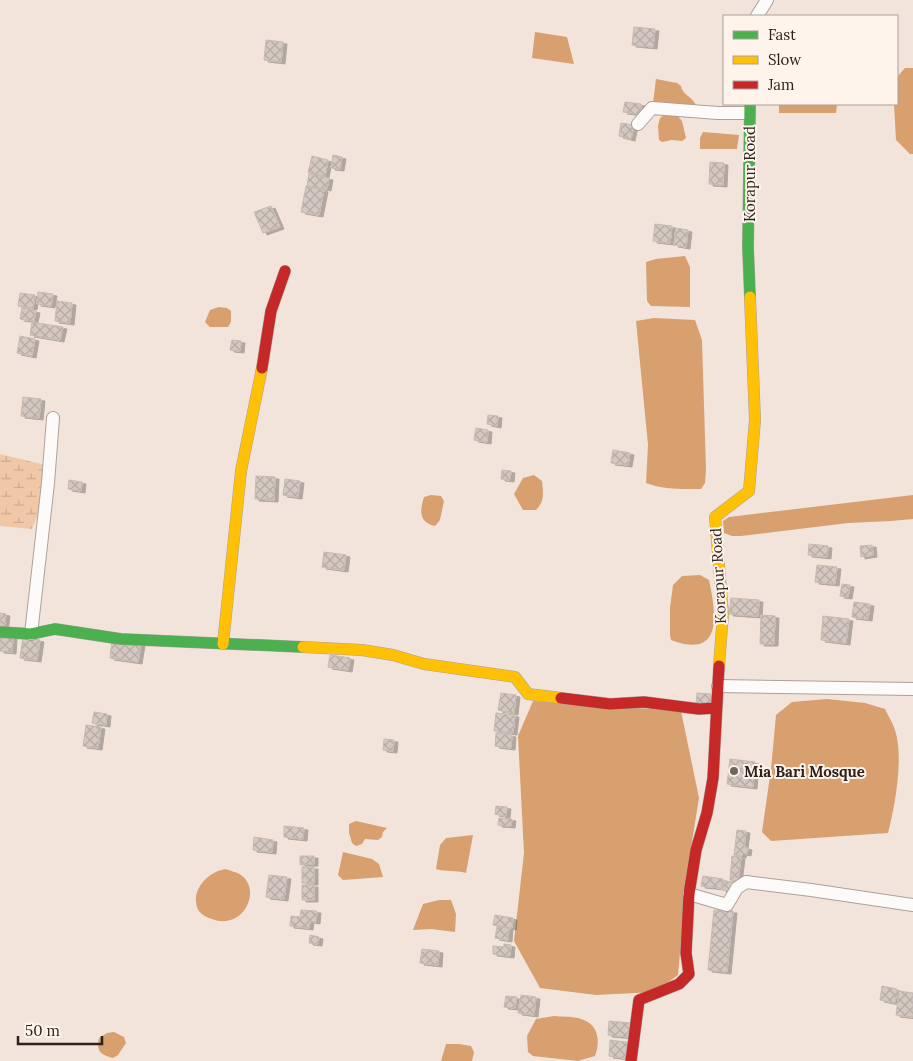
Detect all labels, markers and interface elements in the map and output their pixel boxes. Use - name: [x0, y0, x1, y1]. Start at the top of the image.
- legend: [723, 15, 898, 105]
- text: Fast: [768, 25, 796, 44]
- text: Slow: [768, 50, 801, 69]
- text: Jam: [767, 75, 795, 94]
- street label: Korapur Road: [740, 126, 759, 222]
- street label: Korapur Road: [706, 528, 730, 624]
- place label: Mia Bari Mosque: [744, 762, 865, 781]
- marker: Mia Bari Mosque: [728, 765, 740, 777]
- scale bar: [18, 1014, 101, 1046]
- text: 50 m: [25, 1021, 60, 1040]

